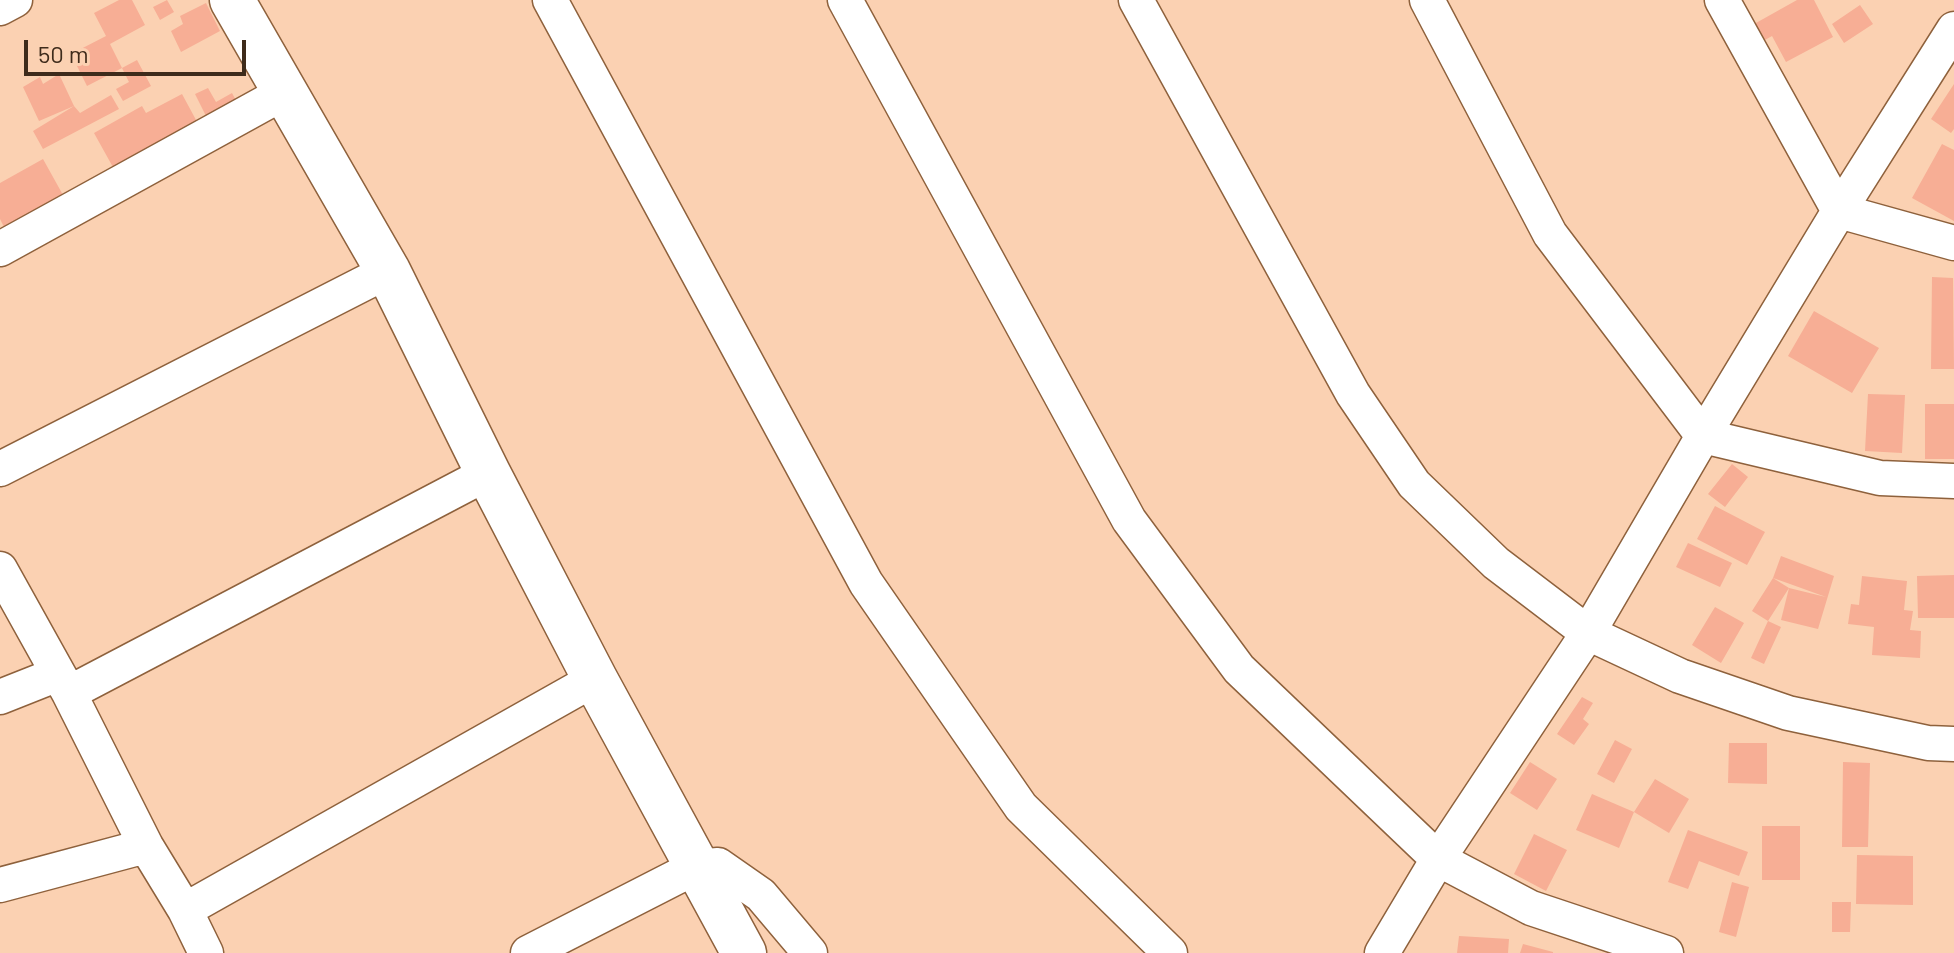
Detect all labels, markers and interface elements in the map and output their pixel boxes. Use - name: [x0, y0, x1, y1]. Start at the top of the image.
- scale bar: [28, 24, 250, 74]
- text: 50 m: [38, 39, 89, 68]

